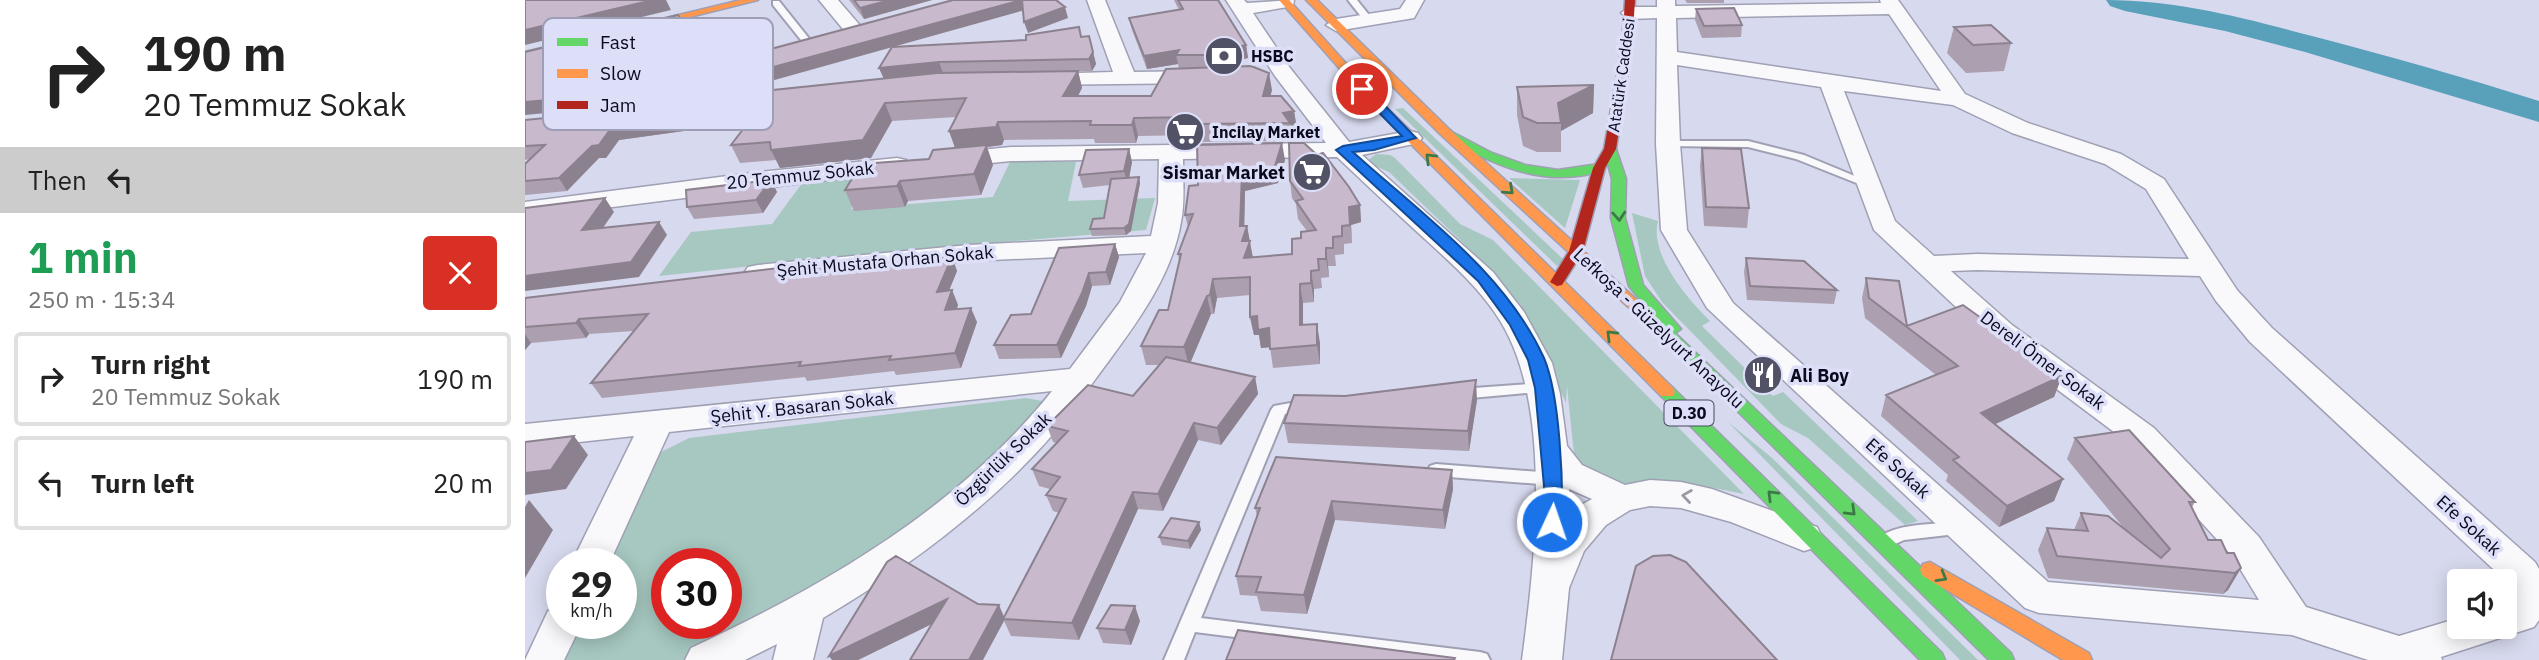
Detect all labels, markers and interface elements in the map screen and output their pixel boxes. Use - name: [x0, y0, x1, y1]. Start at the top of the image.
- street label: Atatürk Caddesi: [1603, 17, 1639, 133]
- legend: [543, 18, 773, 130]
- text: 190 m: [143, 21, 287, 84]
- icon: right: [28, 28, 119, 119]
- text: Fast: [600, 30, 636, 54]
- bank icon: HSBC: [1203, 35, 1245, 77]
- place label: HSBC: [1251, 46, 1294, 66]
- pin: [1332, 59, 1392, 119]
- text: Slow: [600, 61, 641, 85]
- icon: arrive: [1343, 70, 1381, 108]
- text: 20 Temmuz Sokak: [143, 83, 406, 125]
- text: Jam: [600, 93, 636, 117]
- supermarket icon: Incilay Market: [1164, 111, 1206, 153]
- place label: Incilay Market: [1212, 122, 1320, 142]
- supermarket icon: Sismar Market: [1291, 151, 1333, 193]
- one-way arrow: [1425, 153, 1438, 166]
- street label: 20 Temmuz Sokak: [725, 156, 875, 194]
- icon: left: [101, 161, 139, 199]
- place label: Sismar Market: [1163, 161, 1285, 184]
- text: Then: [28, 163, 87, 197]
- one-way arrow: [1501, 181, 1514, 194]
- one-way arrow: [1612, 211, 1627, 222]
- text: 1 min: [28, 230, 138, 285]
- button: close: [423, 236, 497, 310]
- street label: Şehit Mustafa Orhan Sokak: [776, 240, 995, 282]
- street label: Lefkoşa - Güzelyurt Anayolu: [1569, 243, 1749, 413]
- text: 250 m · 15:34: [28, 284, 175, 314]
- street label: Dereli Ömer Sokak: [1976, 306, 2110, 415]
- one-way arrow: [1606, 330, 1619, 343]
- text: Turn right: [91, 347, 210, 381]
- restaurant icon: Ali Boy: [1742, 354, 1784, 396]
- icon: right: [32, 360, 70, 398]
- text: 190 m: [417, 362, 493, 396]
- place label: Ali Boy: [1790, 364, 1849, 387]
- text: 20 Temmuz Sokak: [91, 381, 280, 411]
- street label: Şehit Y. Basaran Sokak: [709, 386, 895, 428]
- road number: D.30: [1665, 400, 1713, 426]
- street label: Özgürlük Sokak: [950, 407, 1056, 511]
- street label: Efe Sokak: [1861, 433, 1936, 503]
- icon: left: [32, 464, 70, 502]
- text: Turn left: [91, 466, 194, 500]
- text: 20 m: [433, 466, 493, 500]
- position arrow: [1515, 485, 1589, 559]
- one-way arrow: [1681, 488, 1693, 503]
- street label: Efe Sokak: [2432, 490, 2507, 560]
- one-way arrow: [1767, 491, 1780, 504]
- one-way arrow: [1843, 503, 1856, 516]
- speed limit sign: 30: [651, 548, 742, 639]
- text: 29: [570, 561, 613, 607]
- one-way arrow: [1935, 569, 1947, 582]
- map controls: [2447, 569, 2517, 639]
- button: sound: [2447, 569, 2517, 639]
- text: km/h: [570, 599, 613, 622]

